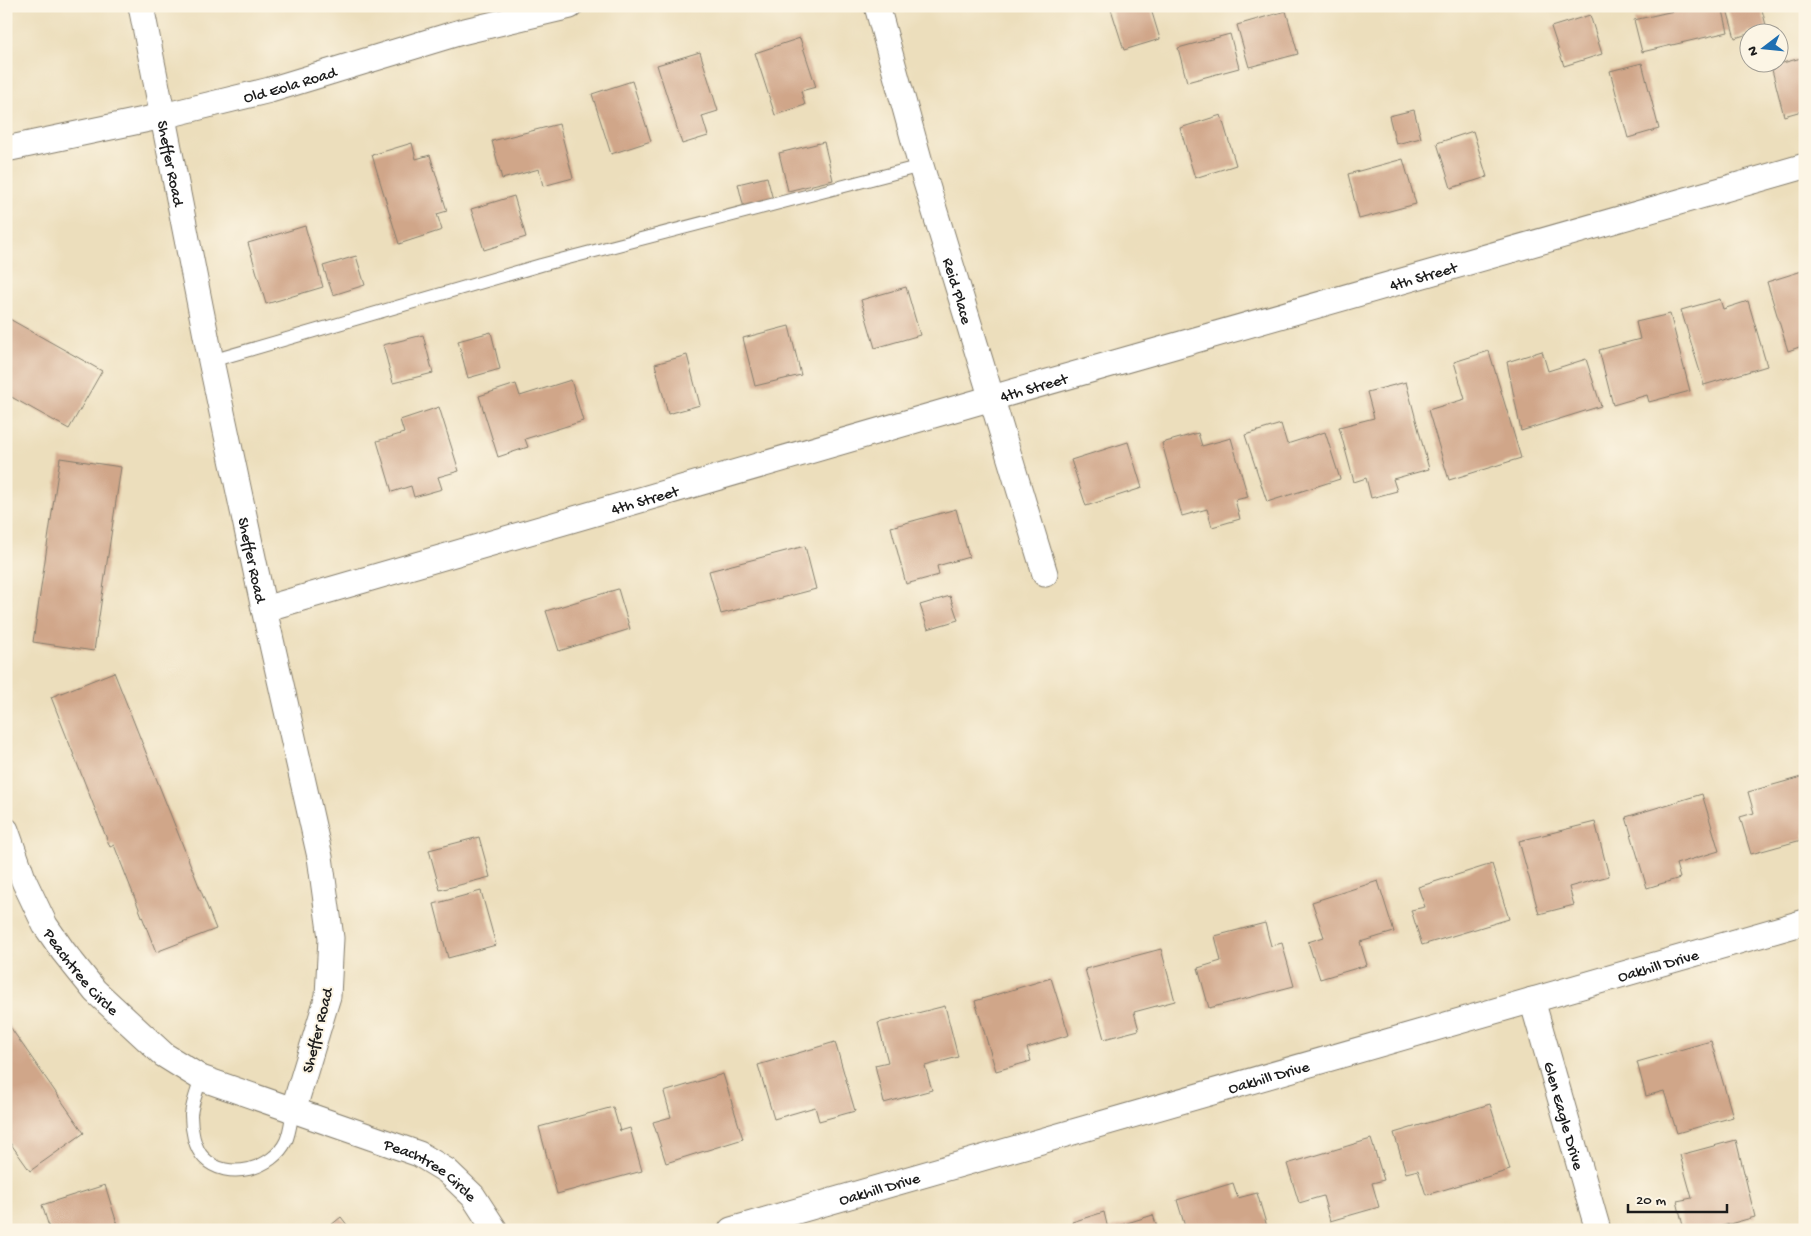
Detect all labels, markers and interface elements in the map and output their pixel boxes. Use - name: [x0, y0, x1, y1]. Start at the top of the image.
- north arrow: [1738, 22, 1788, 72]
- text: N: [1744, 44, 1763, 58]
- street label: Old Eola Road: [242, 64, 341, 109]
- street label: Sheffer Road: [151, 119, 187, 210]
- street label: Reid Place: [936, 256, 975, 328]
- street label: 4th Street: [1388, 259, 1461, 297]
- street label: 4th Street: [998, 371, 1072, 408]
- street label: 4th Street: [609, 483, 683, 521]
- street label: Sheffer Road: [232, 516, 269, 606]
- street label: Peachtree Circle: [37, 925, 122, 1022]
- street label: Oakhill Drive: [1616, 947, 1702, 988]
- street label: Sheffer Road: [300, 985, 339, 1075]
- street label: Oakhill Drive: [1227, 1058, 1313, 1100]
- street label: Glen Eagle Drive: [1537, 1060, 1586, 1173]
- street label: Peachtree Circle: [380, 1136, 480, 1208]
- street label: Oakhill Drive: [837, 1170, 923, 1212]
- scale bar: [1628, 1181, 1727, 1213]
- text: 20 m: [1636, 1192, 1666, 1210]

